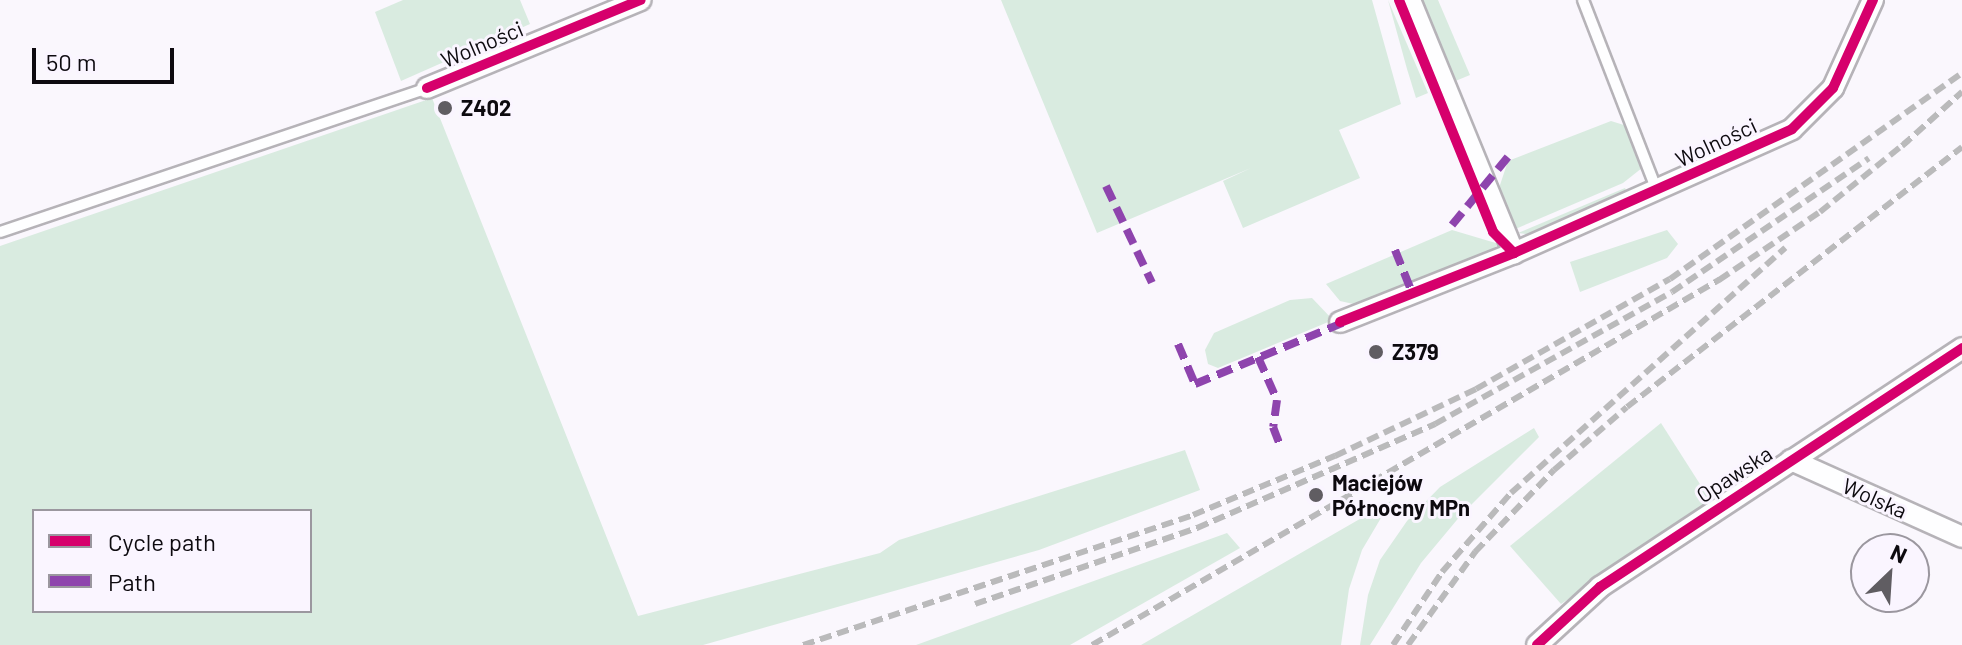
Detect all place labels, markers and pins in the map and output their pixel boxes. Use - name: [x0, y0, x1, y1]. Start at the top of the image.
- place label: Z402: [461, 95, 511, 121]
- marker: Z402: [436, 99, 454, 117]
- place label: Z379: [1392, 339, 1439, 365]
- marker: Z379: [1367, 343, 1385, 361]
- place label: Maciejów Północny MPn: [1332, 469, 1470, 520]
- marker: Maciejów Północny MPn: [1307, 486, 1325, 504]

